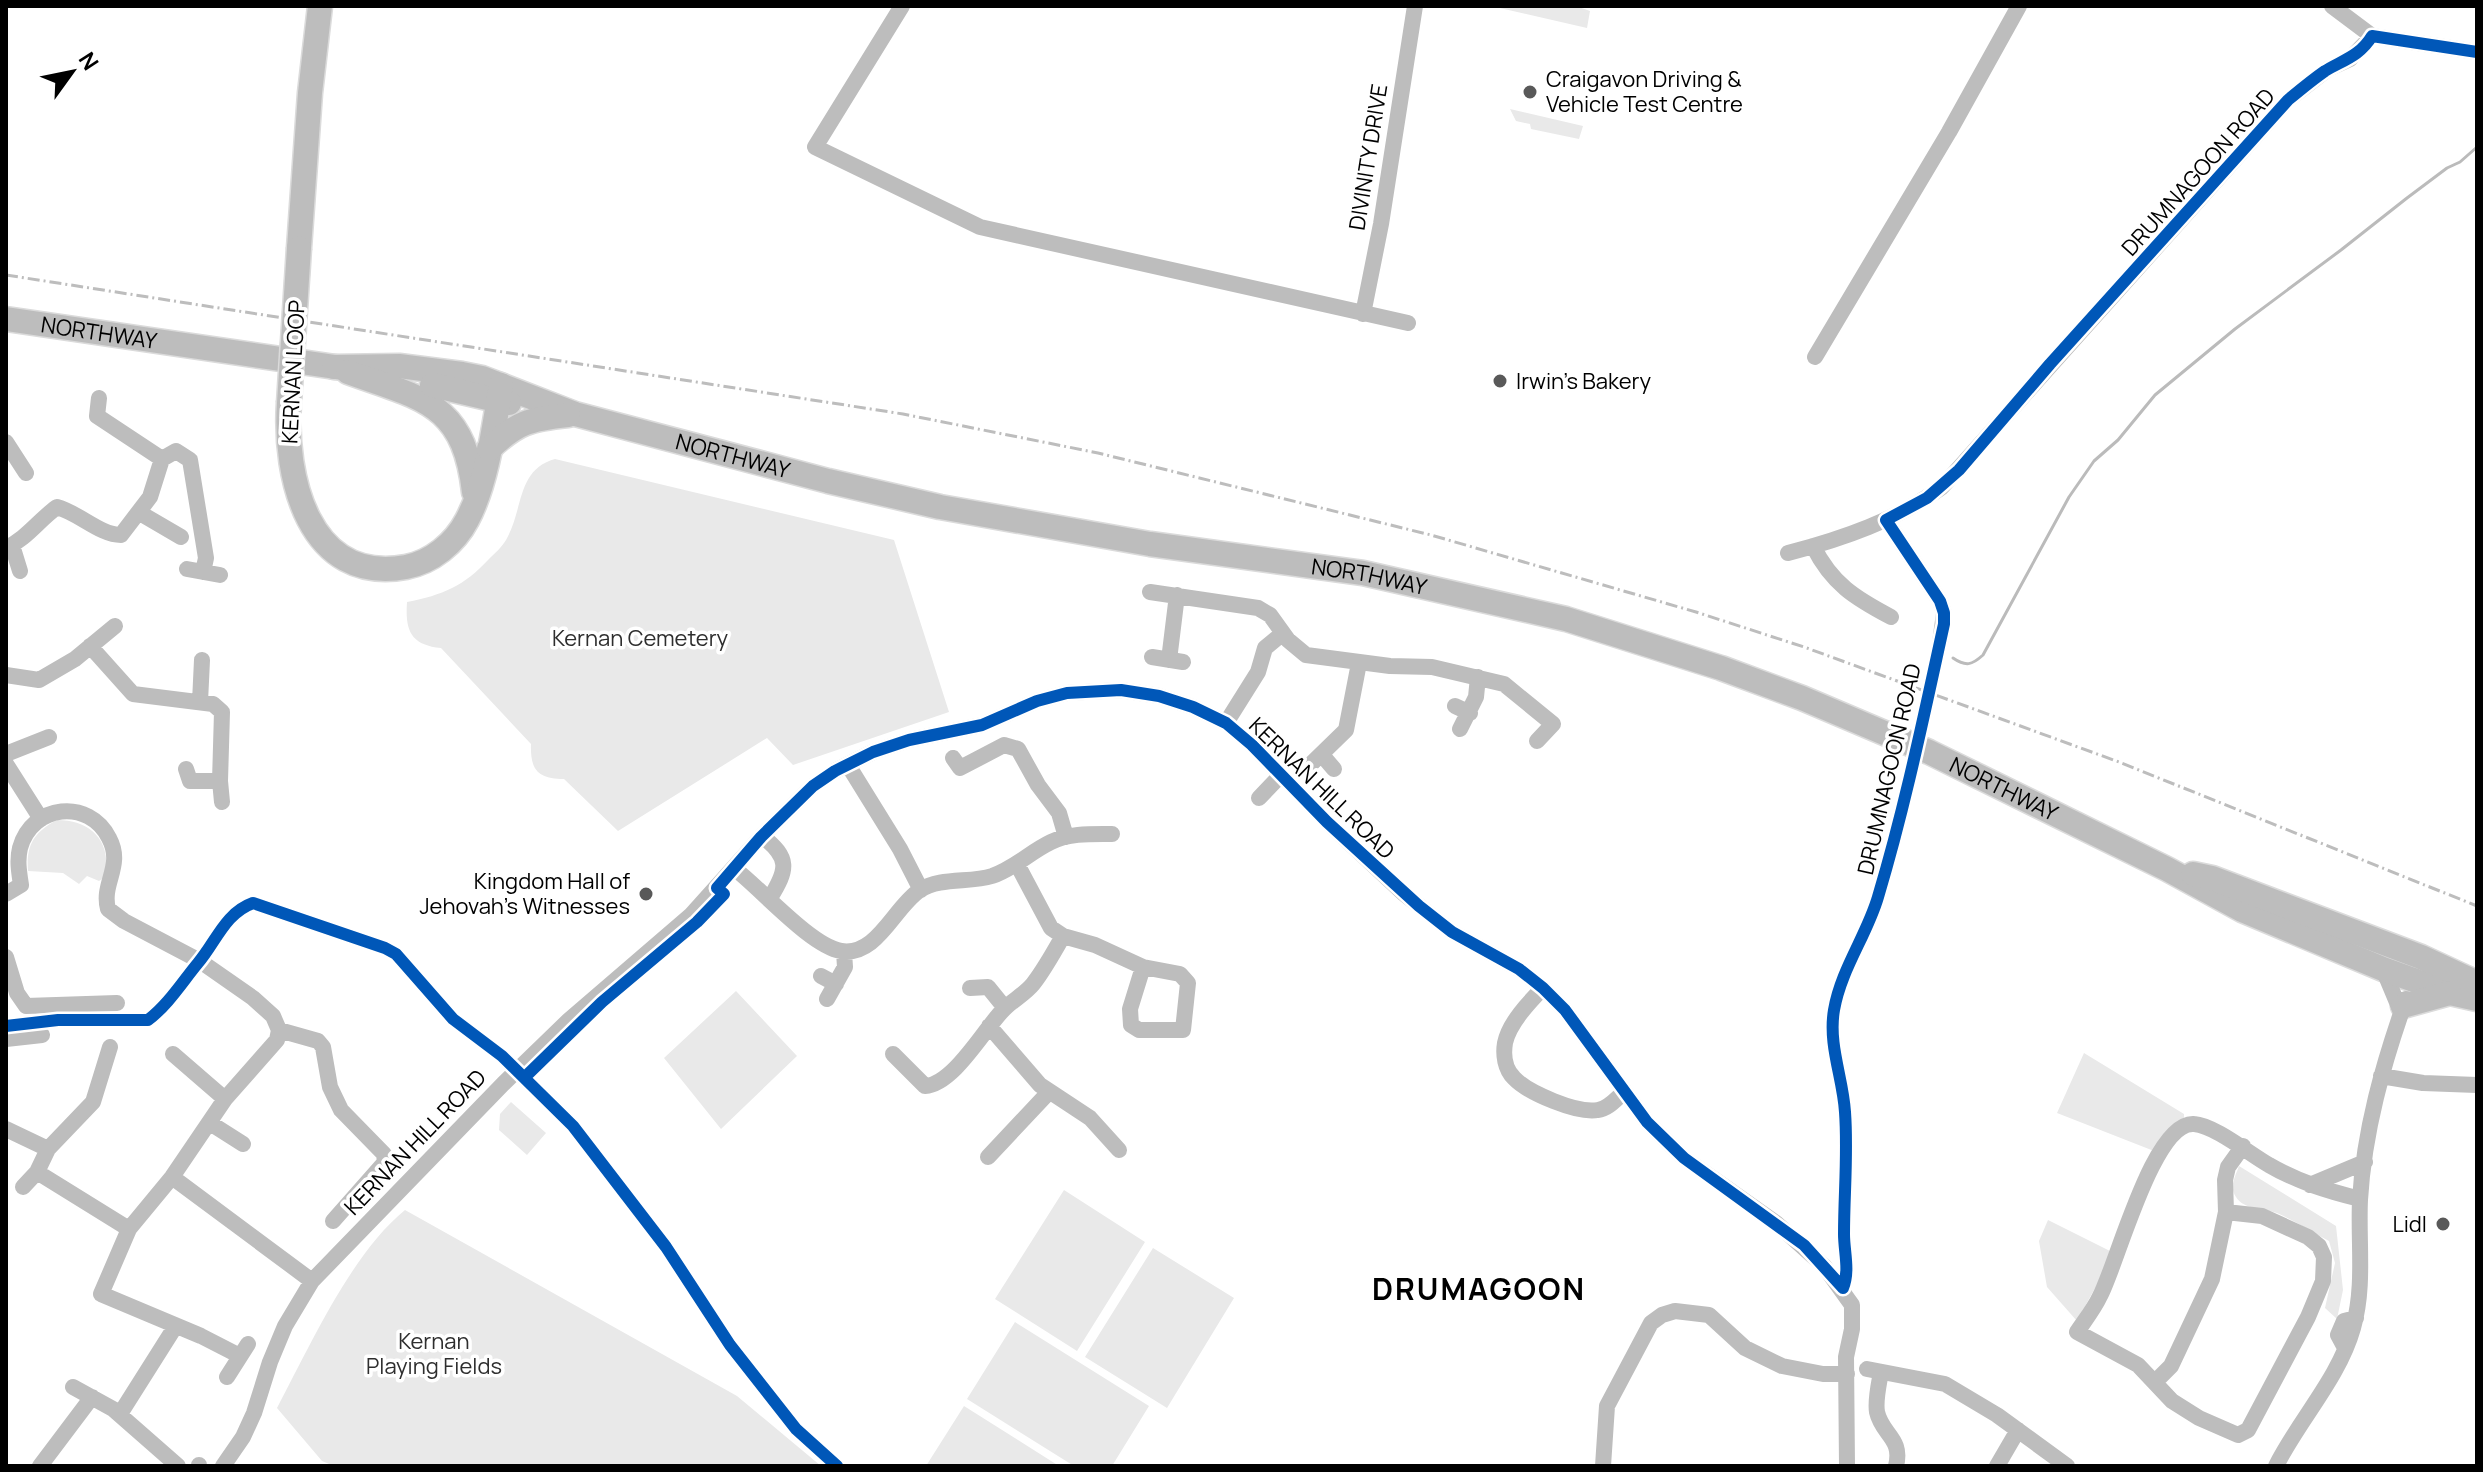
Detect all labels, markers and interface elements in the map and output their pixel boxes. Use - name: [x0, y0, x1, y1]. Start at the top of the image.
- north arrow: [32, 32, 112, 112]
- text: N: [72, 46, 106, 76]
- place label: Craigavon Driving & Vehicle Test Centre: [1546, 64, 1743, 119]
- street label: DIVINITY DRIVE: [1342, 82, 1394, 232]
- street label: DRUMNAGOON ROAD: [2115, 82, 2281, 262]
- marker: Craigavon Driving & Vehicle Test Centre: [1521, 83, 1539, 101]
- street label: KERNAN LOOP: [274, 299, 312, 445]
- street label: NORTHWAY: [39, 309, 160, 356]
- place label: Irwin's Bakery: [1516, 366, 1651, 396]
- marker: Irwin's Bakery: [1491, 372, 1509, 390]
- street label: NORTHWAY: [673, 426, 794, 485]
- street label: NORTHWAY: [1309, 551, 1430, 602]
- park label: Kernan Cemetery: [552, 623, 728, 653]
- street label: DRUMNAGOON ROAD: [1850, 660, 1928, 878]
- street label: KERNAN HILL ROAD: [1243, 711, 1401, 865]
- street label: NORTHWAY: [1945, 750, 2064, 828]
- place label: Kingdom Hall of Jehovah's Witnesses: [419, 866, 630, 921]
- marker: Kingdom Hall of Jehovah's Witnesses: [637, 885, 655, 903]
- street label: KERNAN HILL ROAD: [338, 1063, 492, 1221]
- place label: Lidl: [2392, 1209, 2427, 1239]
- marker: Lidl: [2434, 1215, 2452, 1233]
- district label: DRUMAGOON: [1372, 1268, 1586, 1309]
- park label: Kernan Playing Fields: [366, 1326, 502, 1381]

